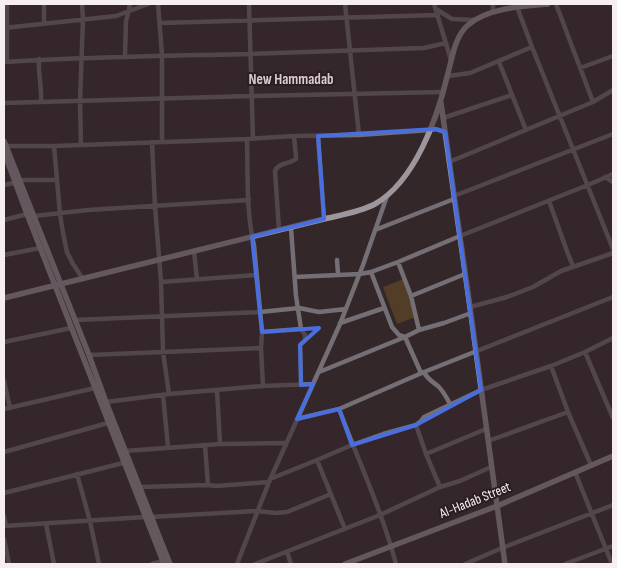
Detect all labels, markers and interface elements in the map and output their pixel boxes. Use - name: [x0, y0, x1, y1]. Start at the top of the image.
- district label: New Hammadab: [248, 70, 334, 89]
- street label: Al-Hadab Street: [436, 478, 513, 522]

